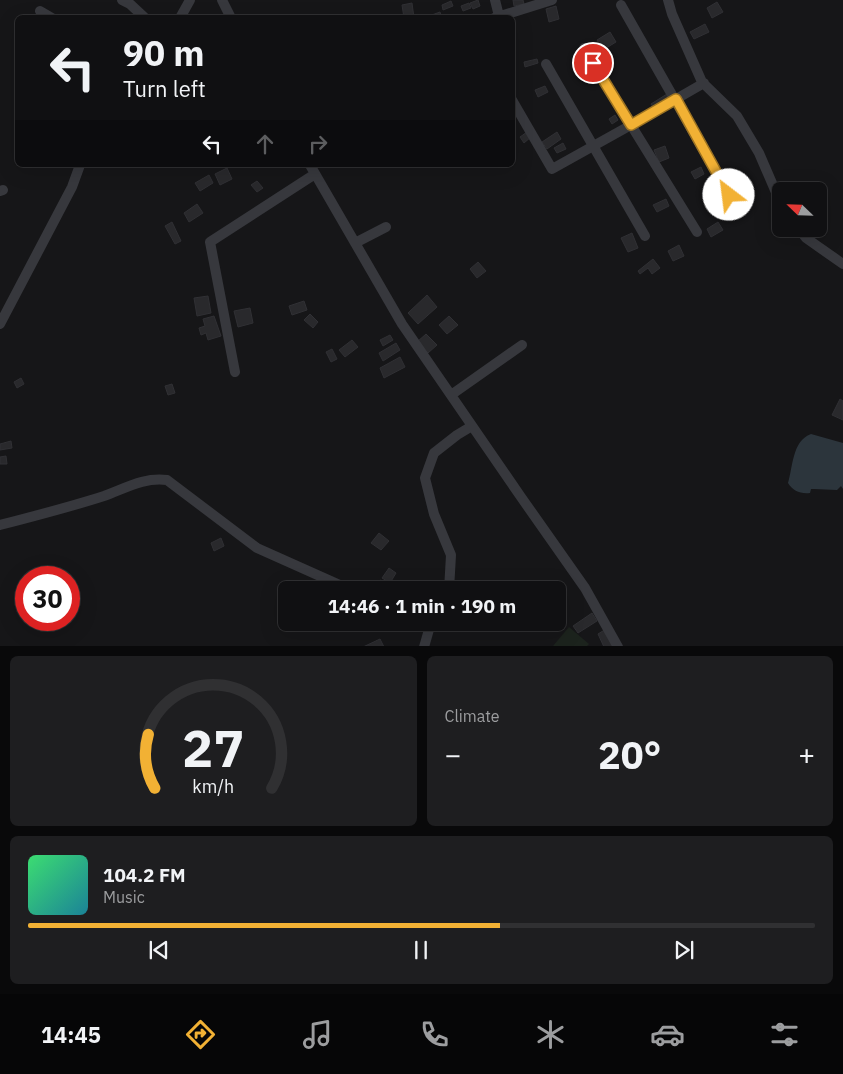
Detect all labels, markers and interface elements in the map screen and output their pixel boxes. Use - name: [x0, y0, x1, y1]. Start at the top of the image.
- text: 90 m: [123, 30, 205, 76]
- icon: left: [40, 35, 105, 100]
- pin: [572, 42, 614, 84]
- icon: arrive: [579, 49, 607, 77]
- text: Turn left: [123, 74, 206, 103]
- icon: left: [198, 130, 226, 158]
- icon: ahead: [251, 130, 279, 158]
- icon: right: [304, 130, 332, 158]
- position arrow: [702, 168, 754, 220]
- north arrow: [772, 182, 828, 238]
- map controls: [772, 182, 827, 237]
- speed limit sign: 30: [15, 566, 80, 631]
- text: 14:46 · 1 min · 190 m: [328, 594, 516, 618]
- text: Climate: [445, 706, 500, 726]
- text: 27: [182, 714, 244, 781]
- text: 20°: [598, 730, 661, 779]
- text: −: [445, 736, 461, 773]
- text: +: [798, 736, 815, 773]
- text: km/h: [192, 775, 234, 798]
- text: 104.2 FM: [103, 863, 186, 887]
- text: Music: [103, 887, 145, 907]
- icon: previous: [145, 936, 173, 964]
- icon: pause: [407, 936, 435, 964]
- icon: next: [670, 936, 698, 964]
- icon: directions: [183, 1017, 218, 1052]
- icon: music: [300, 1017, 335, 1052]
- icon: phone: [417, 1017, 452, 1052]
- icon: climate: [533, 1017, 568, 1052]
- icon: car: [650, 1017, 685, 1052]
- icon: filters: [767, 1017, 802, 1052]
- text: 14:45: [41, 1020, 101, 1049]

